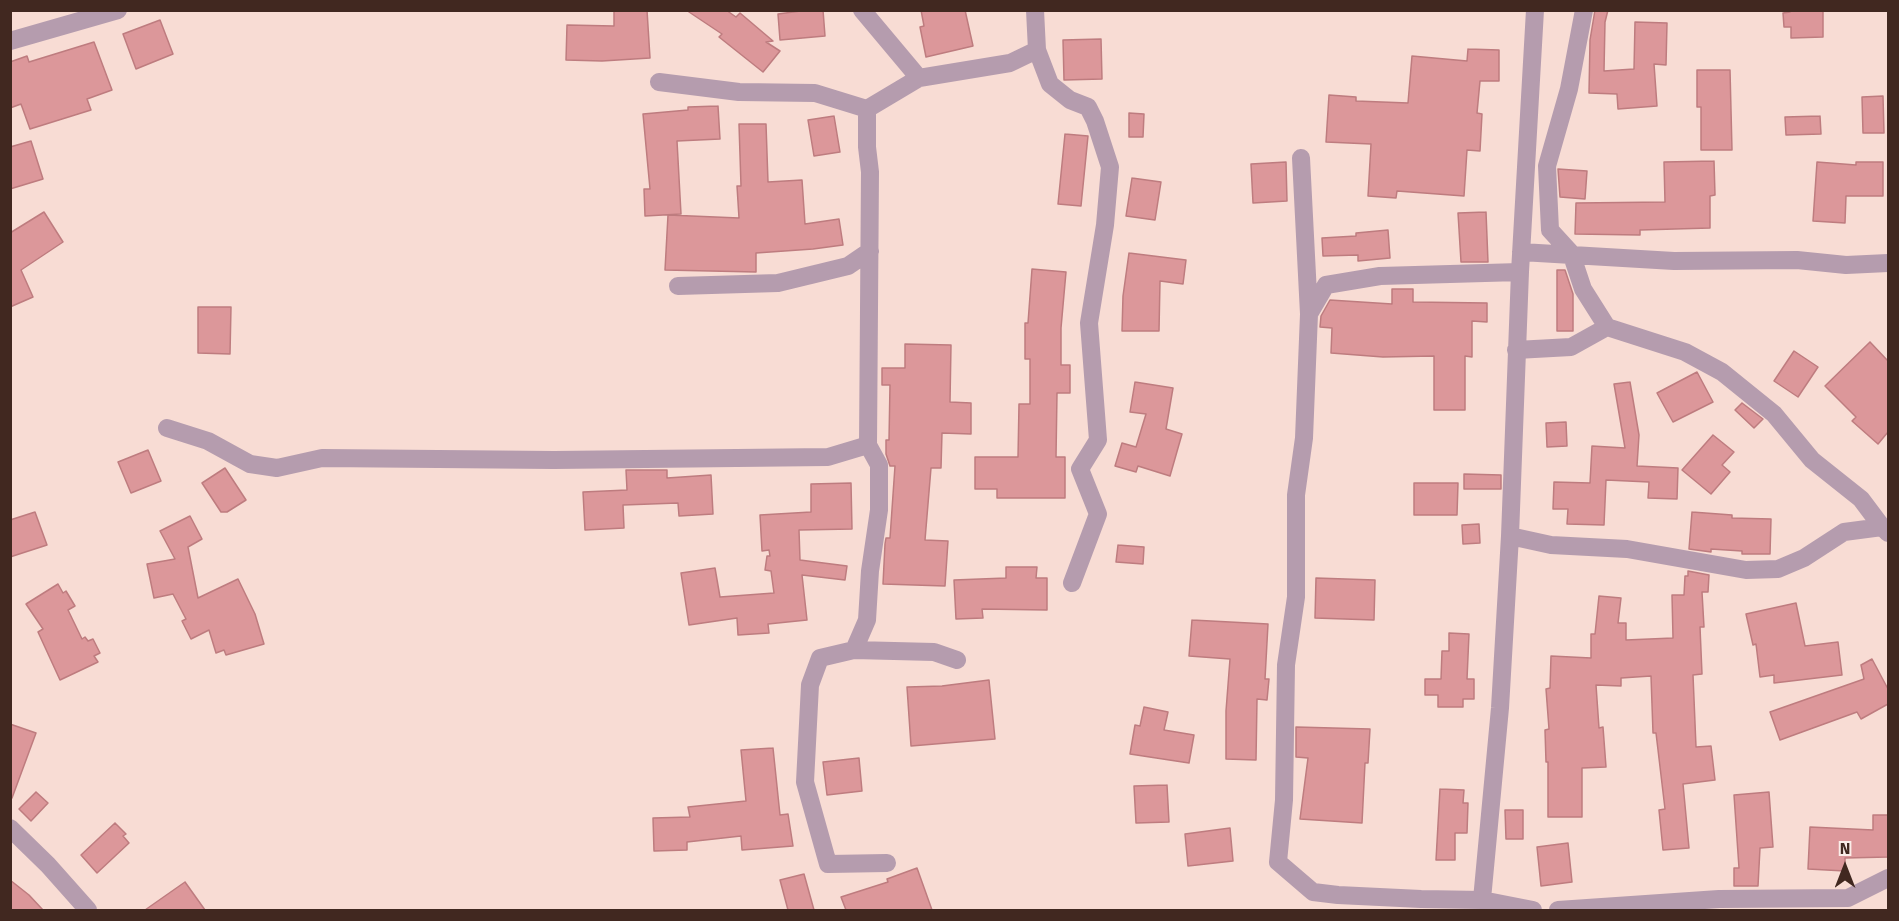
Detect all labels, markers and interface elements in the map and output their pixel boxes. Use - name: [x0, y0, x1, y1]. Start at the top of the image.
- north arrow: [1815, 837, 1875, 897]
- text: N: [1840, 839, 1850, 858]

